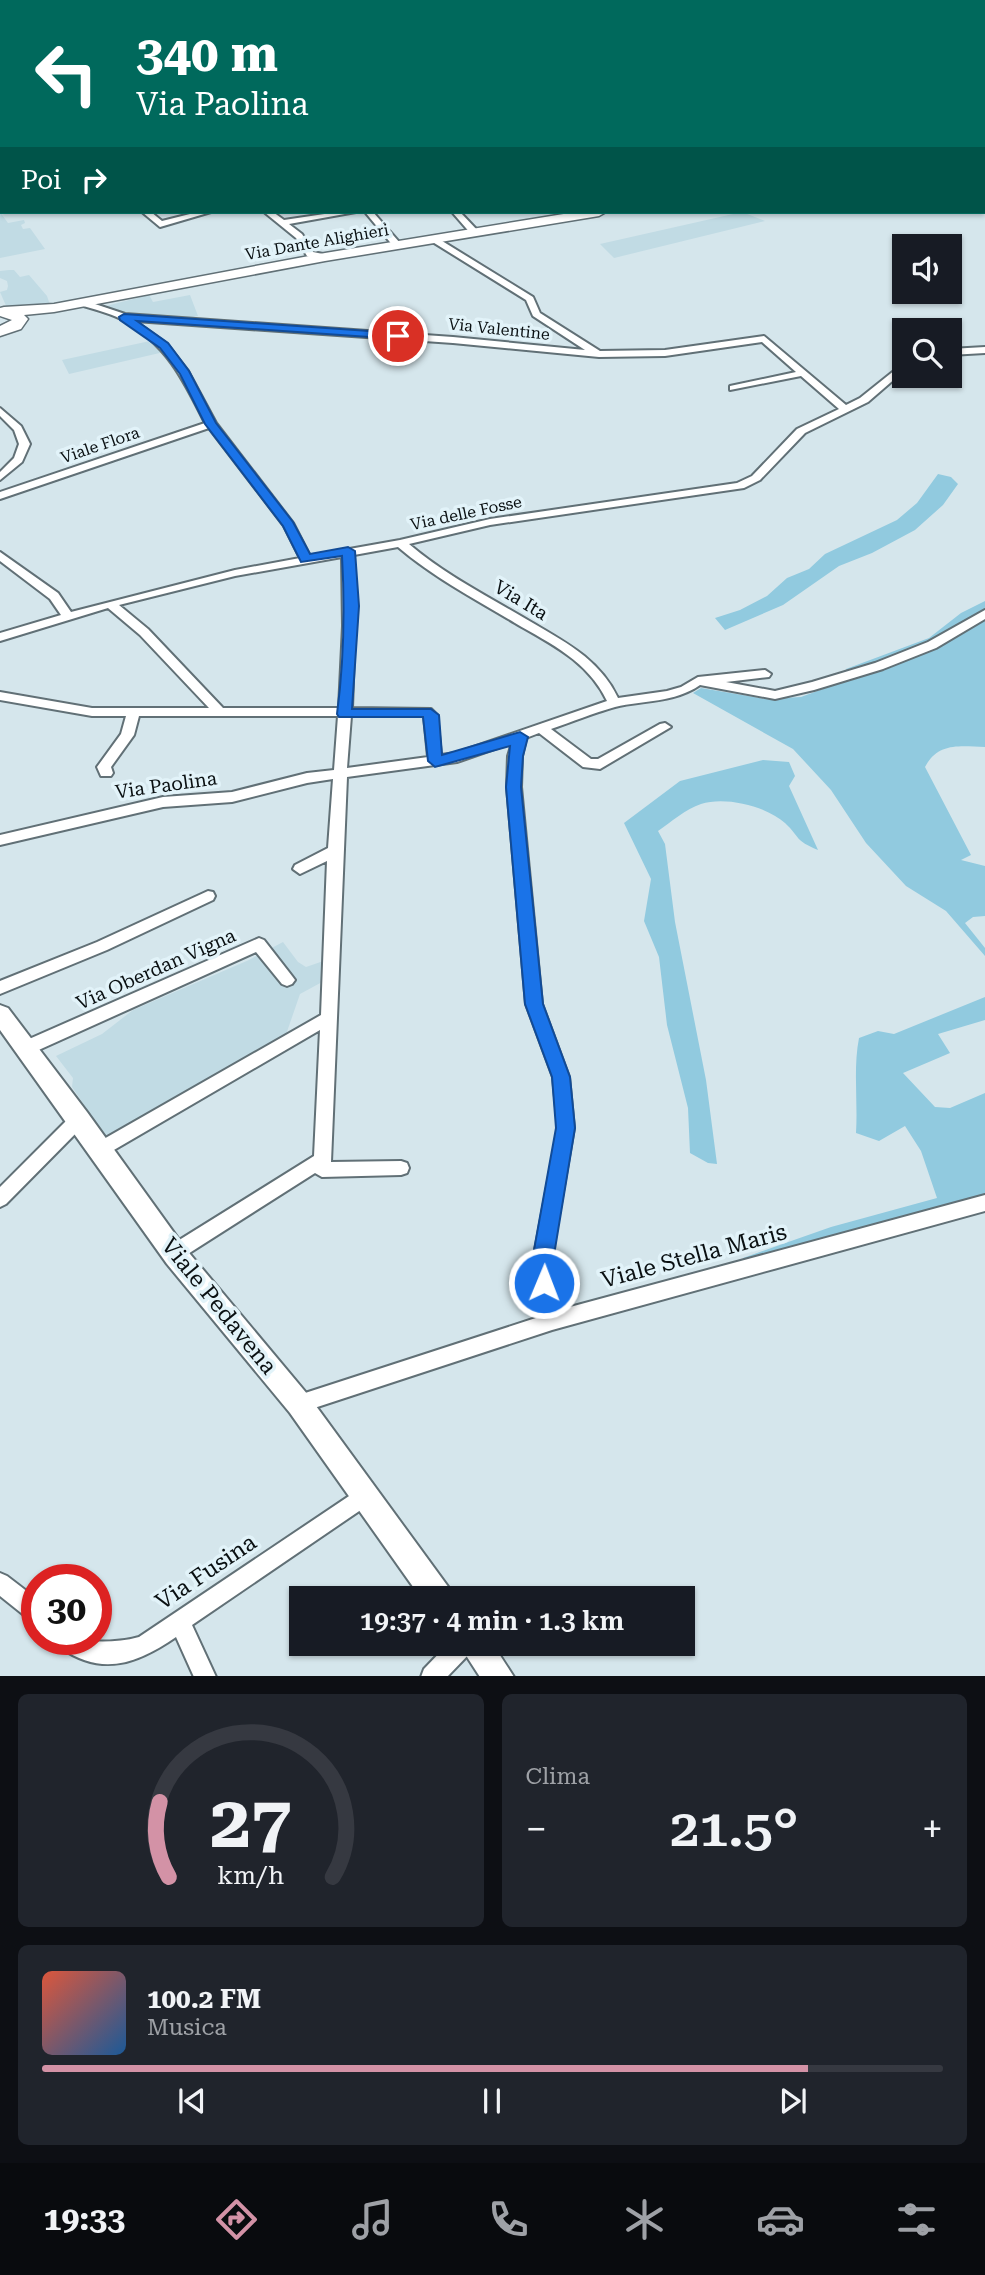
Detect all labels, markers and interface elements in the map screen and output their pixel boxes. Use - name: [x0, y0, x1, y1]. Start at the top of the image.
- text: 340 m: [136, 26, 278, 83]
- icon: left: [21, 28, 112, 119]
- text: Via Paolina: [136, 85, 308, 123]
- icon: right: [75, 161, 113, 199]
- text: Poi: [21, 165, 61, 195]
- street label: Via Dante Alighieri: [244, 220, 390, 264]
- map controls: [892, 234, 962, 388]
- button: sound: [892, 234, 962, 304]
- pin: [368, 306, 428, 366]
- street label: Via Valentine: [447, 314, 551, 344]
- icon: arrive: [379, 317, 417, 355]
- button: search: [892, 318, 962, 388]
- street label: Viale Flora: [58, 423, 142, 467]
- street label: Via delle Fosse: [409, 492, 524, 534]
- street label: Via Ita: [490, 575, 553, 625]
- street label: Via Paolina: [114, 766, 219, 804]
- street label: Via Oberdan Vigna: [73, 923, 240, 1015]
- street label: Viale Stella Maris: [598, 1218, 790, 1294]
- street label: Viale Pedavena: [156, 1232, 283, 1380]
- position arrow: [507, 1246, 581, 1320]
- street label: Via Fusina: [151, 1528, 262, 1615]
- speed limit sign: 30: [21, 1564, 112, 1655]
- text: 19:37 · 4 min · 1.3 km: [360, 1606, 624, 1636]
- text: Clima: [526, 1763, 590, 1790]
- text: 27: [210, 1780, 292, 1865]
- text: 21.5°: [670, 1798, 798, 1859]
- text: −: [526, 1807, 547, 1851]
- text: +: [922, 1807, 943, 1851]
- text: km/h: [217, 1860, 284, 1889]
- text: 100.2 FM: [147, 1984, 261, 2014]
- text: Musica: [147, 2014, 227, 2041]
- icon: previous: [173, 2082, 211, 2120]
- icon: pause: [473, 2082, 511, 2120]
- icon: next: [774, 2082, 812, 2120]
- icon: directions: [212, 2195, 261, 2244]
- icon: music: [348, 2195, 397, 2244]
- icon: phone: [484, 2195, 533, 2244]
- icon: climate: [620, 2195, 669, 2244]
- icon: car: [756, 2195, 805, 2244]
- icon: filters: [892, 2195, 941, 2244]
- text: 19:33: [44, 2200, 125, 2238]

